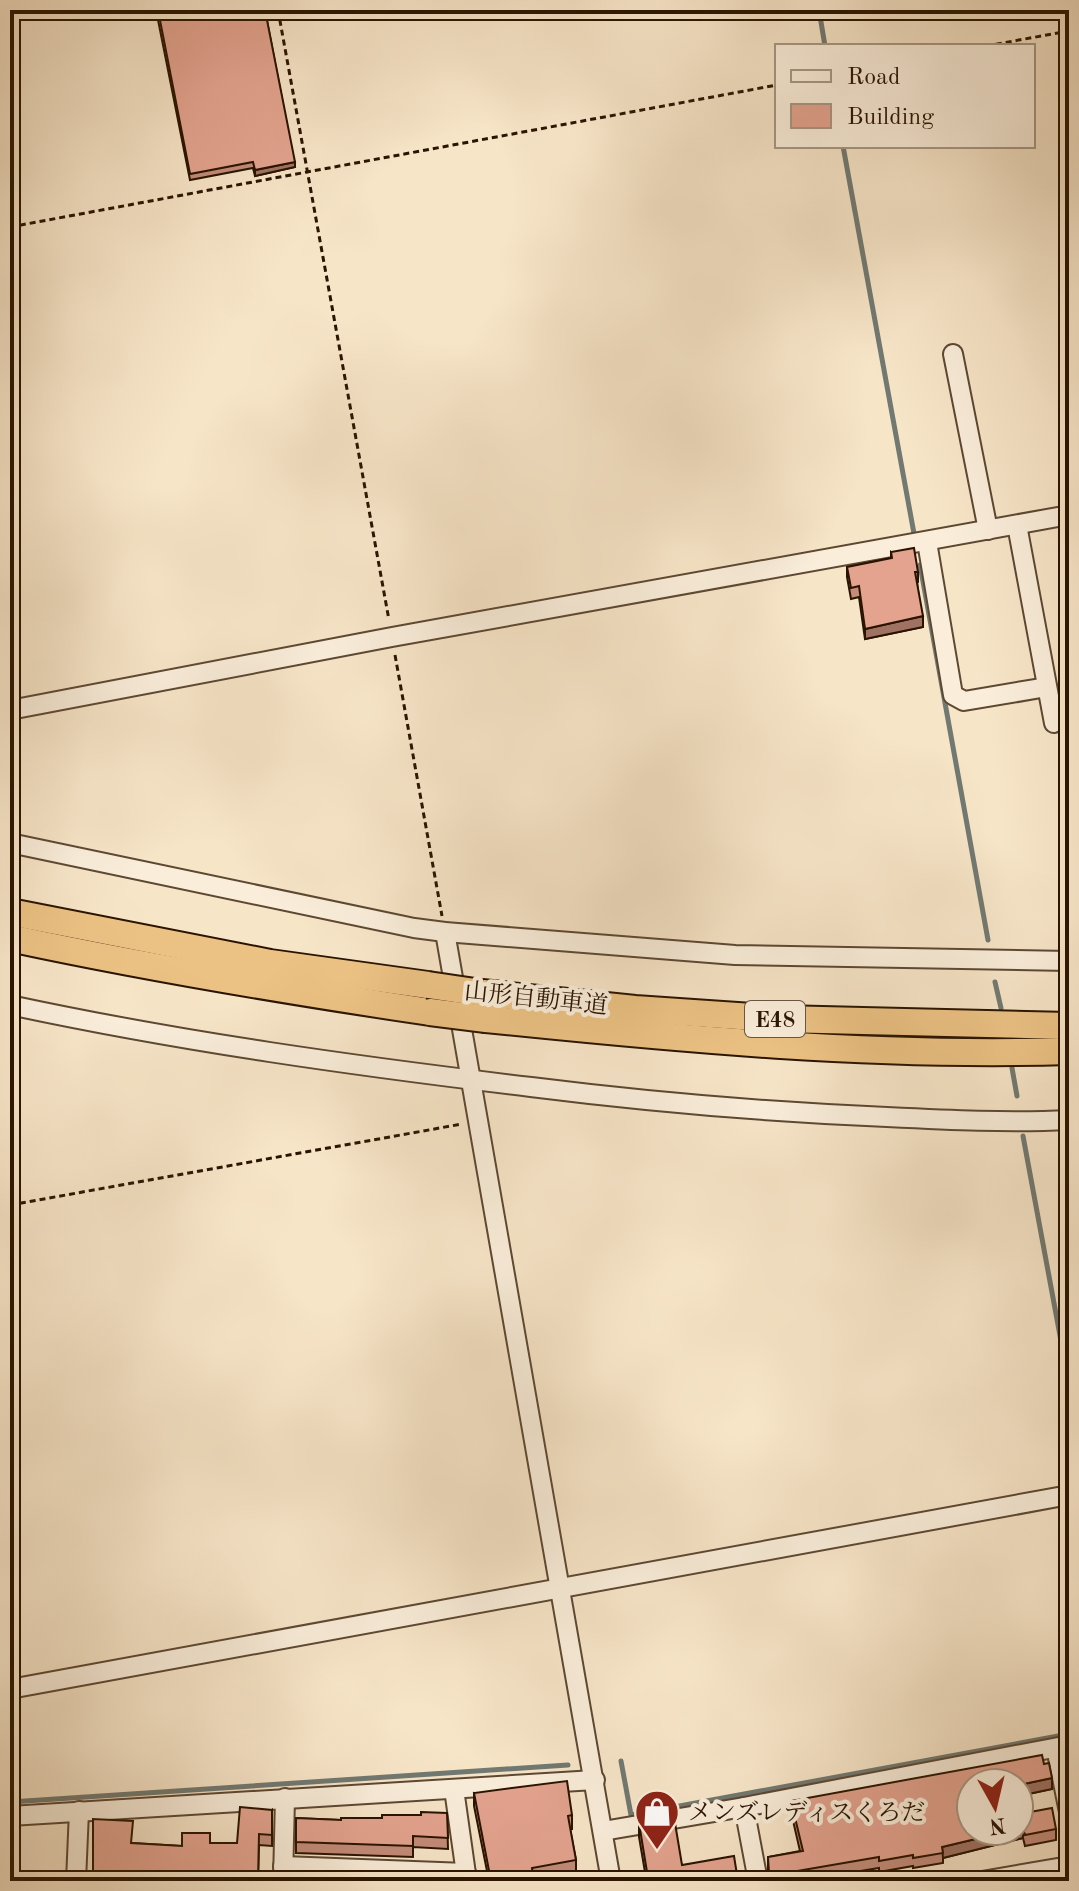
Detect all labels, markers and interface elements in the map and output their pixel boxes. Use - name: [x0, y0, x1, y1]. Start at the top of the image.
- legend: [775, 44, 1035, 148]
- text: Road: [847, 66, 900, 90]
- text: Building: [847, 106, 934, 130]
- street label: 山形自動車道: [463, 978, 609, 1019]
- road number: E48: [745, 1001, 805, 1037]
- north arrow: [955, 1767, 1035, 1847]
- shop icon: メンズレディスくろだ: [633, 1788, 681, 1851]
- place label: メンズレディスくろだ: [688, 1800, 925, 1826]
- text: N: [987, 1813, 1007, 1837]

